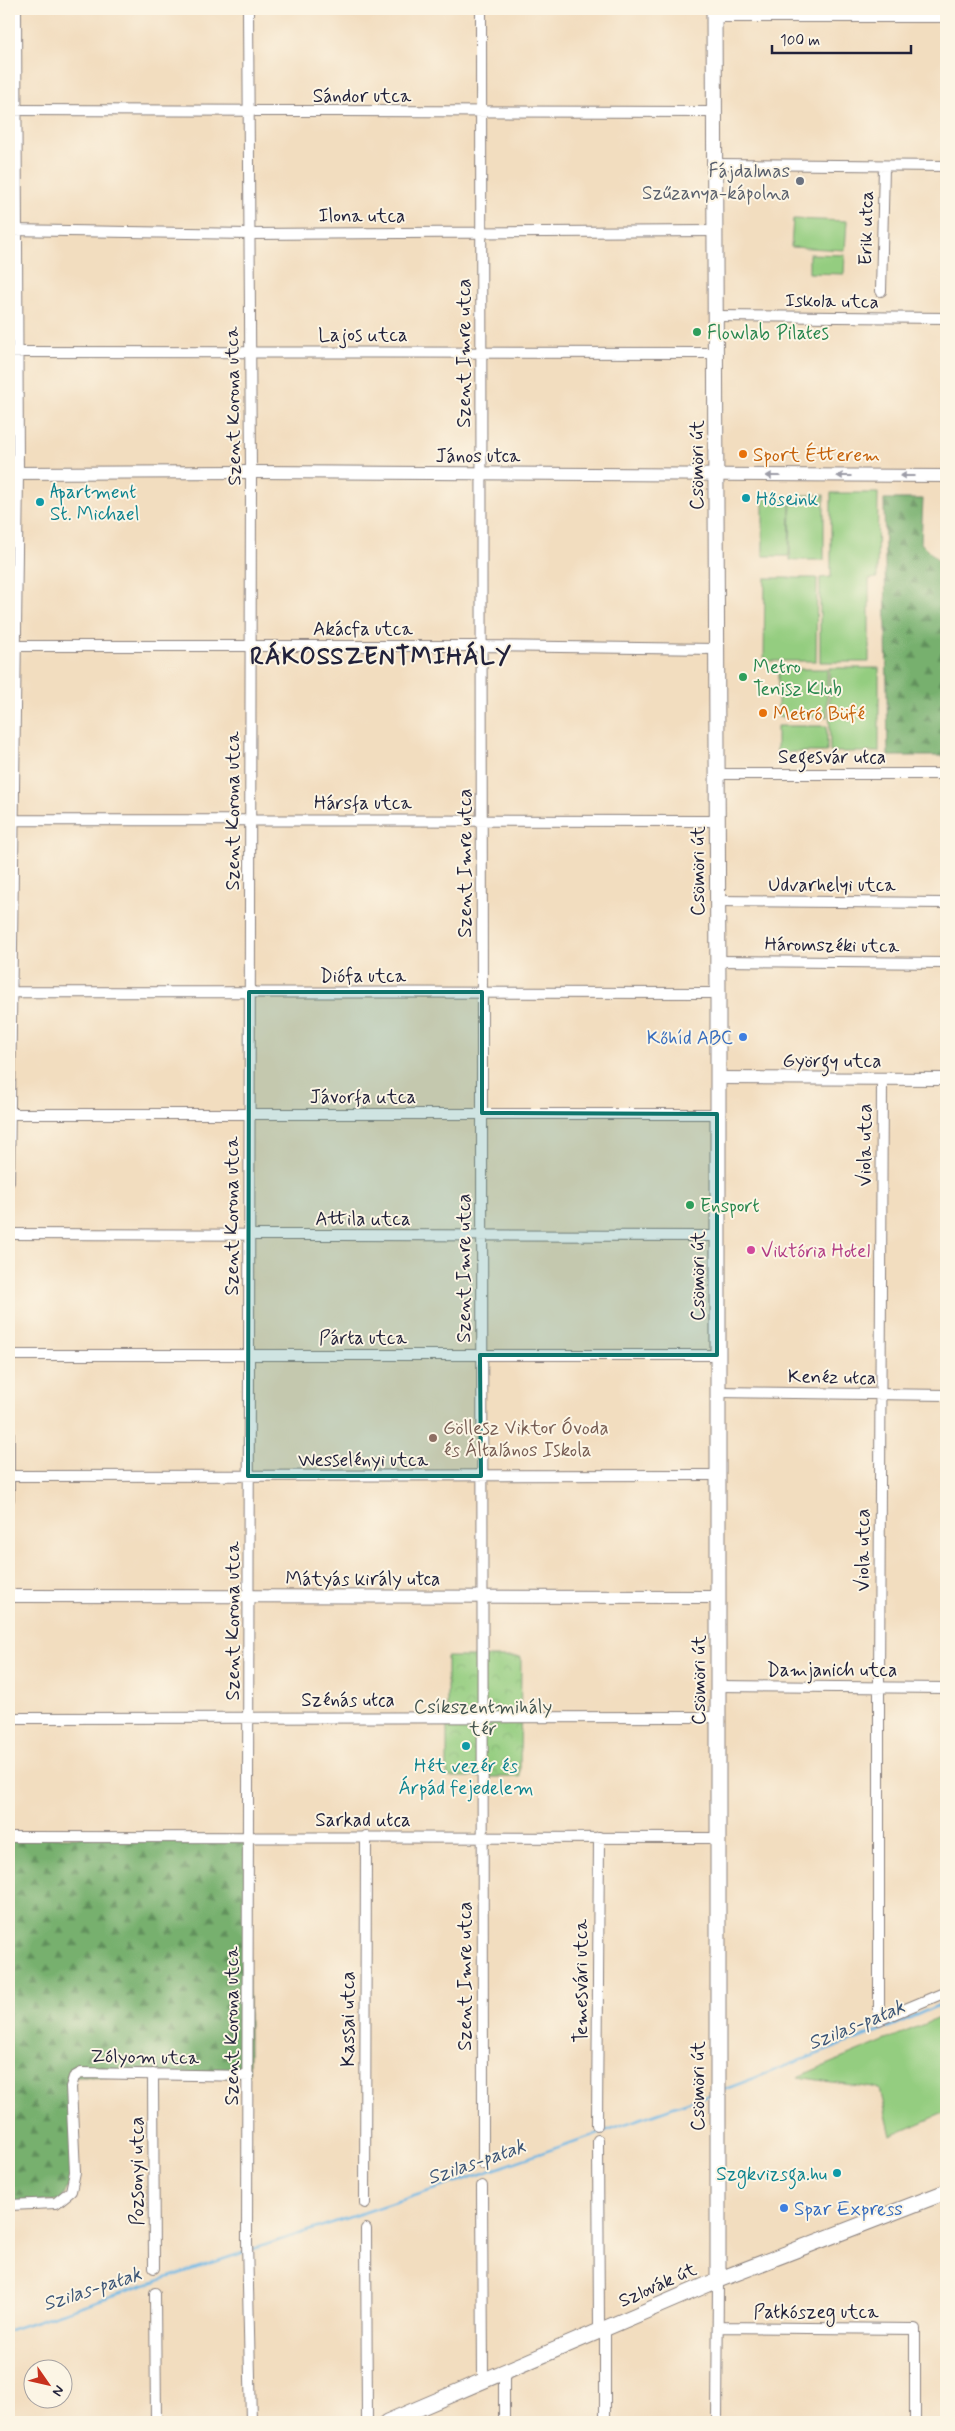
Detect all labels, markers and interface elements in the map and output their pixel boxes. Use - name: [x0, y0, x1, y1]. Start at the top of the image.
- scale bar: [772, 22, 911, 54]
- text: 100 m: [780, 31, 820, 51]
- street label: Sándor utca: [313, 84, 412, 109]
- place label: Fájdalmas Szűzanya-kápolna: [642, 159, 790, 206]
- marker: Fájdalmas Szűzanya-kápolna: [794, 175, 806, 187]
- street label: Erik utca: [853, 190, 880, 266]
- street label: Ilona utca: [319, 204, 405, 229]
- street label: Szent Imre utca: [452, 278, 477, 428]
- street label: Iskola utca: [785, 288, 879, 315]
- place label: Flowlab Pilates: [707, 321, 829, 346]
- street label: Lajos utca: [318, 323, 408, 349]
- street label: Szent Korona utca: [220, 326, 247, 486]
- marker: Flowlab Pilates: [691, 326, 703, 338]
- street label: Csömöri út: [685, 420, 710, 510]
- place label: Sport Étterem: [753, 442, 880, 468]
- street label: János utca: [436, 444, 521, 469]
- marker: Sport Étterem: [737, 448, 749, 460]
- one-way arrow: [765, 472, 781, 480]
- one-way arrow: [836, 472, 852, 480]
- one-way arrow: [898, 472, 914, 480]
- place label: Apartment St. Michael: [50, 480, 139, 527]
- place label: Hőseink: [756, 487, 819, 512]
- marker: Hőseink: [740, 492, 752, 504]
- marker: Apartment St. Michael: [34, 496, 46, 508]
- street label: Akácfa utca: [313, 617, 414, 642]
- district label: RÁKOSSZENTMIHÁLY: [250, 641, 512, 673]
- place label: Metro Tenisz Klub: [753, 655, 842, 702]
- marker: Metro Tenisz Klub: [737, 671, 749, 683]
- place label: Metró Büfé: [773, 702, 865, 727]
- marker: Metró Büfé: [757, 707, 769, 719]
- street label: Szent Korona utca: [221, 731, 246, 891]
- street label: Segesvár utca: [778, 745, 886, 773]
- street label: Szent Imre utca: [453, 788, 478, 938]
- street label: Hársfa utca: [314, 791, 413, 816]
- street label: Csömöri út: [686, 826, 711, 916]
- street label: Udvarhelyi utca: [768, 873, 896, 898]
- street label: Háromszéki utca: [764, 932, 900, 959]
- street label: Diófa utca: [320, 964, 407, 989]
- place label: Kőhíd ABC: [647, 1026, 733, 1051]
- marker: Kőhíd ABC: [737, 1031, 749, 1043]
- street label: György utca: [783, 1049, 881, 1077]
- street label: Jávorfa utca: [310, 1085, 416, 1110]
- street label: Viola utca: [853, 1103, 878, 1187]
- street label: Szent Korona utca: [220, 1136, 245, 1296]
- street label: Szent Imre utca: [452, 1193, 477, 1343]
- place label: Ensport: [700, 1194, 760, 1219]
- marker: Ensport: [684, 1199, 696, 1211]
- street label: Attila utca: [315, 1207, 411, 1232]
- street label: Csömöri út: [686, 1231, 711, 1321]
- place label: Viktória Hotel: [761, 1239, 870, 1264]
- marker: Viktória Hotel: [745, 1244, 757, 1256]
- street label: Párta utca: [319, 1326, 408, 1351]
- street label: Kenéz utca: [788, 1364, 876, 1391]
- place label: Göllesz Viktor Óvoda és Általános Iskola: [443, 1416, 609, 1463]
- marker: Göllesz Viktor Óvoda és Általános Iskola: [427, 1432, 439, 1444]
- street label: Wesselényi utca: [298, 1448, 429, 1473]
- street label: Viola utca: [851, 1508, 876, 1592]
- street label: Szent Korona utca: [221, 1541, 246, 1701]
- street label: Mátyás király utca: [286, 1567, 440, 1592]
- street label: Csömöri út: [687, 1635, 712, 1725]
- street label: Damjanich utca: [767, 1658, 897, 1684]
- street label: Szénás utca: [301, 1688, 395, 1713]
- park label: Csíkszentmihály tér: [414, 1695, 552, 1742]
- marker: Hét vezér és Árpád fejedelem: [460, 1740, 472, 1752]
- place label: Hét vezér és Árpád fejedelem: [398, 1754, 534, 1802]
- street label: Sarkad utca: [315, 1808, 411, 1833]
- street label: Szent Imre utca: [453, 1901, 478, 2051]
- street label: Temesvári utca: [569, 1919, 594, 2043]
- street label: Szent Korona utca: [220, 1946, 245, 2106]
- street label: Kassai utca: [336, 1971, 361, 2067]
- water label: Szilas-patak: [804, 1994, 909, 2057]
- street label: Csömöri út: [686, 2041, 711, 2131]
- street label: Zólyom utca: [90, 2044, 200, 2071]
- street label: Pozsonyi utca: [125, 2116, 150, 2226]
- water label: Szilas-patak: [424, 2133, 529, 2192]
- place label: Szgkvizsga.hu: [716, 2162, 827, 2190]
- marker: Szgkvizsga.hu: [831, 2167, 843, 2179]
- place label: Spar Express: [794, 2197, 903, 2222]
- marker: Spar Express: [778, 2202, 790, 2214]
- street label: Szlovák út: [615, 2257, 701, 2314]
- water label: Szilas-patak: [40, 2261, 145, 2318]
- street label: Patkószeg utca: [753, 2300, 879, 2327]
- north arrow: [22, 2358, 72, 2408]
- text: N: [48, 2382, 68, 2400]

